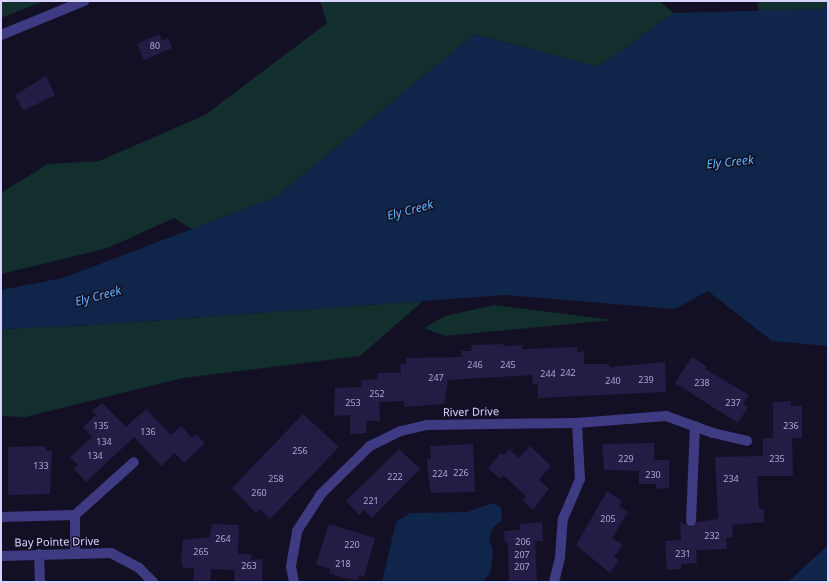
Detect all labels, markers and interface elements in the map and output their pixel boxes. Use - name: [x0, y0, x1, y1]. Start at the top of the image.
- house number: 80: [150, 41, 160, 51]
- water label: Ely Creek: [706, 152, 754, 172]
- water label: Ely Creek: [385, 197, 435, 223]
- water label: Ely Creek: [73, 283, 123, 309]
- house number: 246: [467, 360, 483, 370]
- house number: 245: [500, 360, 516, 370]
- house number: 242: [560, 368, 576, 378]
- house number: 244: [540, 369, 556, 379]
- house number: 247: [428, 373, 444, 383]
- house number: 239: [638, 375, 654, 385]
- house number: 240: [605, 376, 621, 386]
- house number: 238: [694, 378, 710, 388]
- house number: 252: [369, 389, 385, 399]
- house number: 253: [345, 398, 361, 408]
- house number: 237: [725, 398, 741, 408]
- street label: River Drive: [443, 405, 499, 419]
- house number: 135: [93, 421, 109, 431]
- house number: 236: [783, 421, 799, 431]
- house number: 136: [140, 427, 156, 437]
- house number: 134: [96, 437, 112, 447]
- house number: 256: [292, 446, 308, 456]
- house number: 134: [87, 451, 103, 461]
- house number: 229: [618, 454, 634, 464]
- house number: 235: [769, 454, 785, 464]
- house number: 133: [33, 461, 49, 471]
- house number: 226: [453, 468, 469, 478]
- house number: 224: [432, 469, 448, 479]
- house number: 230: [645, 470, 661, 480]
- house number: 222: [387, 472, 403, 482]
- house number: 258: [268, 474, 284, 484]
- house number: 234: [723, 474, 739, 484]
- house number: 260: [251, 488, 267, 498]
- house number: 221: [363, 496, 379, 506]
- house number: 205: [600, 514, 616, 524]
- house number: 232: [704, 531, 720, 541]
- house number: 264: [215, 534, 231, 544]
- street label: Bay Pointe Drive: [14, 535, 100, 549]
- house number: 206: [515, 537, 531, 547]
- house number: 220: [344, 540, 360, 550]
- house number: 265: [193, 547, 209, 557]
- house number: 231: [675, 549, 691, 559]
- house number: 207: [514, 550, 530, 560]
- house number: 218: [335, 559, 351, 569]
- house number: 263: [241, 561, 257, 571]
- house number: 207: [514, 562, 530, 572]

